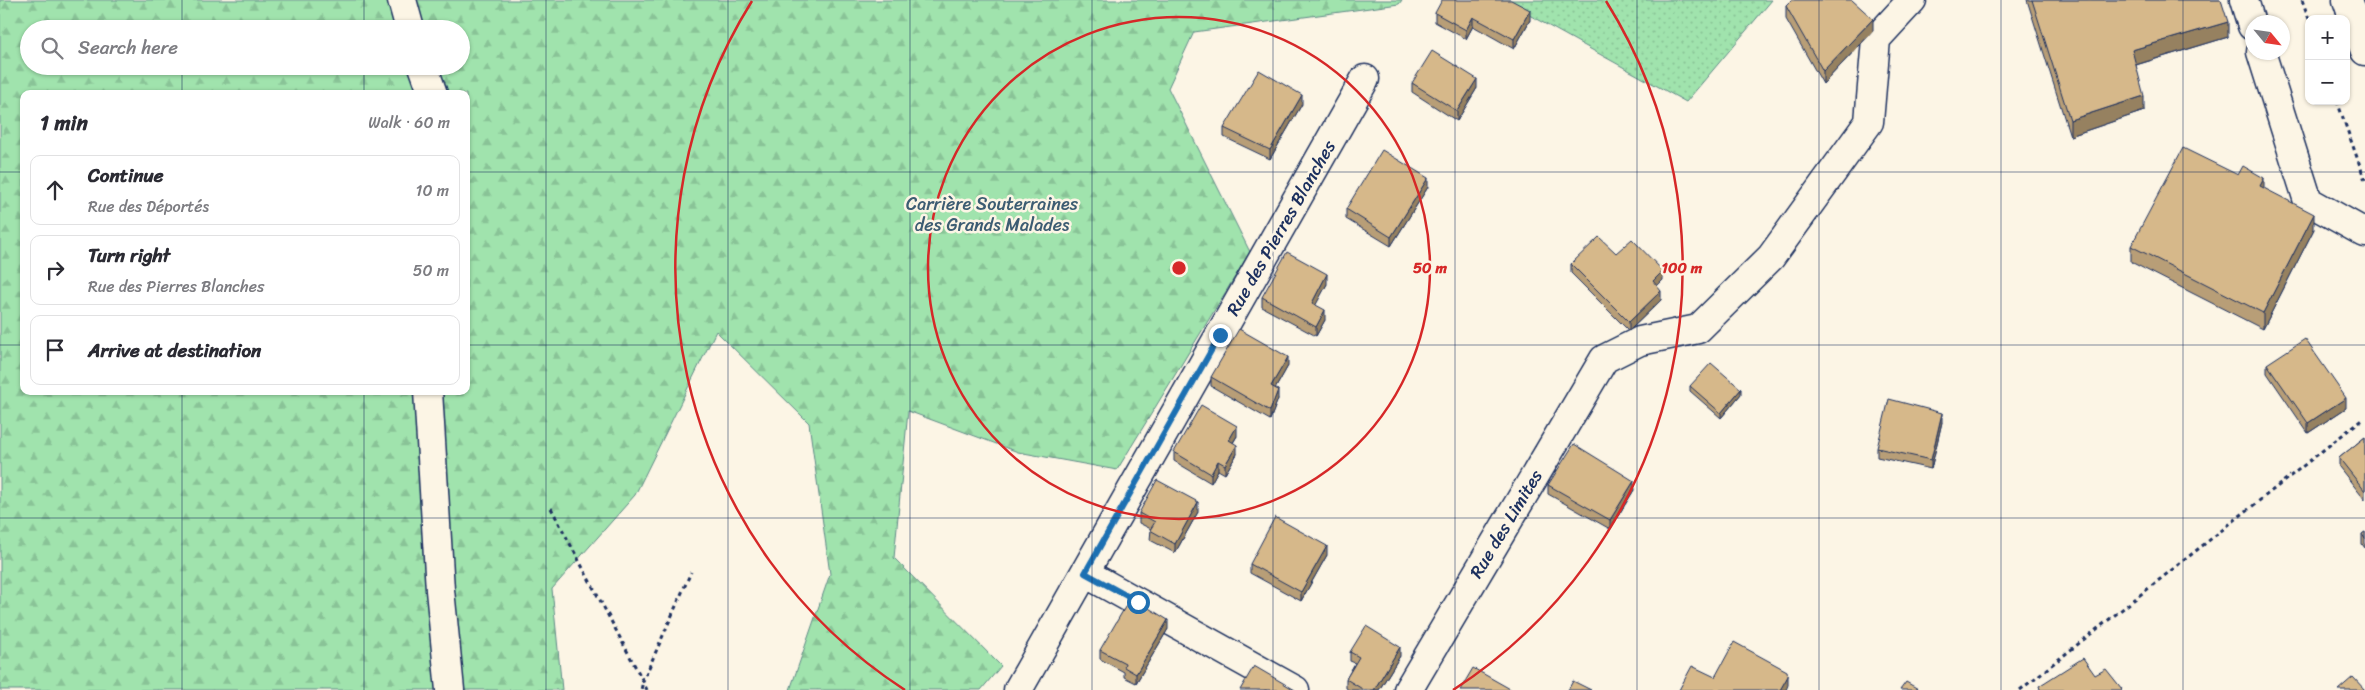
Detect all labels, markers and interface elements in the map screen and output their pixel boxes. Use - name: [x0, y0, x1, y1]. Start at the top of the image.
- north arrow: [2245, 15, 2290, 60]
- map controls: [2305, 15, 2350, 105]
- button: +: [2305, 15, 2350, 60]
- search box: [20, 20, 470, 75]
- text: Search here: [78, 31, 178, 64]
- icon: search: [38, 34, 66, 62]
- button: −: [2305, 60, 2350, 105]
- text: 1 min: [40, 104, 88, 142]
- text: Walk · 60 m: [368, 108, 450, 137]
- street label: Rue des Pierres Blanches: [1218, 133, 1345, 322]
- text: Continue: [88, 159, 164, 192]
- icon: ahead: [41, 176, 69, 204]
- text: 10 m: [416, 176, 449, 205]
- park label: Carrière Souterraines des Grands Malades: [906, 188, 1079, 241]
- text: Rue des Déportés: [88, 192, 209, 221]
- text: Turn right: [88, 239, 170, 272]
- text: 50 m: [1413, 255, 1448, 281]
- text: 100 m: [1662, 255, 1703, 281]
- icon: right: [41, 256, 69, 284]
- text: 50 m: [413, 256, 449, 285]
- centre of rings: [1170, 259, 1188, 277]
- text: Rue des Pierres Blanches: [88, 272, 264, 301]
- route end: [1209, 324, 1232, 347]
- text: Arrive at destination: [88, 334, 261, 367]
- icon: arrive: [41, 336, 69, 364]
- street label: Rue des Limites: [1461, 463, 1552, 585]
- route start: [1127, 591, 1150, 614]

